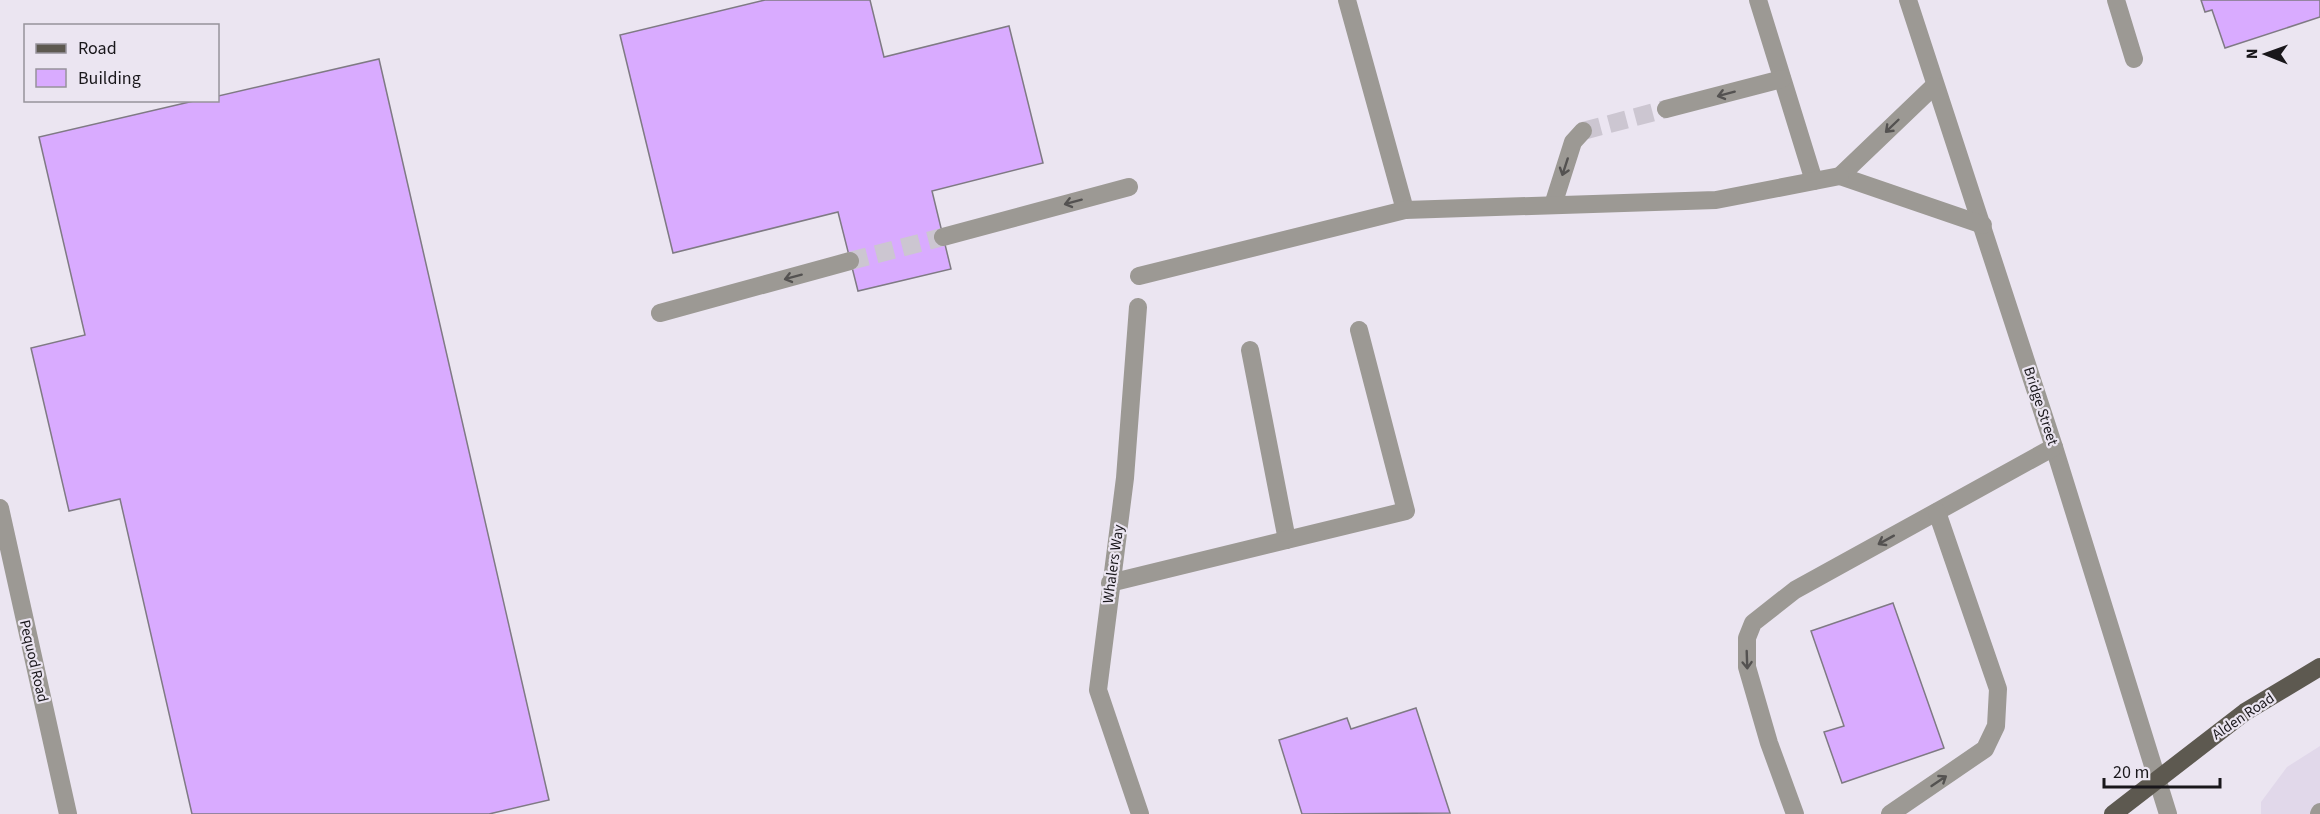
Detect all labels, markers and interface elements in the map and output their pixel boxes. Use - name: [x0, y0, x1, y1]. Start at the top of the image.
- legend: [24, 24, 219, 102]
- north arrow: [2236, 24, 2296, 84]
- text: Road: [78, 36, 117, 61]
- text: N: [2241, 48, 2263, 59]
- text: Building: [78, 66, 141, 91]
- one-way arrow: [1717, 88, 1736, 100]
- one-way arrow: [1884, 119, 1899, 134]
- one-way arrow: [1559, 157, 1570, 176]
- one-way arrow: [1064, 197, 1083, 208]
- one-way arrow: [784, 271, 803, 283]
- street label: Bridge Street: [2018, 364, 2063, 448]
- street label: Whalers Way: [1098, 523, 1129, 605]
- one-way arrow: [1877, 535, 1895, 546]
- street label: Pequod Road: [14, 618, 53, 704]
- one-way arrow: [1742, 650, 1753, 670]
- street label: Alden Road: [2208, 688, 2279, 745]
- scale bar: [2104, 751, 2220, 789]
- text: 20 m: [2113, 760, 2149, 785]
- one-way arrow: [1930, 775, 1946, 787]

